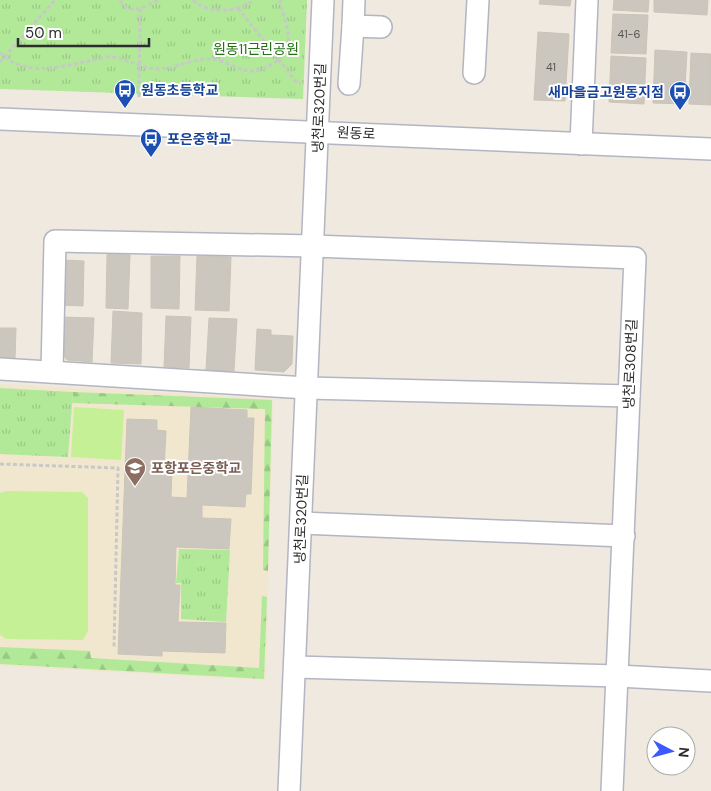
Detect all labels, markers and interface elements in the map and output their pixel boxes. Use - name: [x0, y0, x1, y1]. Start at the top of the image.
- scale bar: [18, 15, 149, 47]
- text: 50 m: [25, 23, 62, 43]
- house number: 41-6: [618, 27, 641, 41]
- park label: 원동11근린공원: [213, 40, 299, 58]
- house number: 41: [546, 60, 556, 74]
- street label: 냉천로320번길: [308, 63, 330, 153]
- bus stop icon: 원동초등학교: [113, 78, 137, 109]
- bus stop icon: 새마을금고원동지점: [668, 80, 692, 111]
- place label: 원동초등학교: [141, 81, 218, 99]
- place label: 새마을금고원동지점: [548, 83, 664, 101]
- street label: 원동로: [336, 123, 376, 143]
- bus stop icon: 포은중학교: [139, 127, 163, 158]
- place label: 포은중학교: [167, 130, 232, 148]
- street label: 냉천로308번길: [619, 318, 641, 410]
- school or university icon: 포항포은중학교: [123, 456, 147, 487]
- place label: 포항포은중학교: [151, 459, 241, 477]
- street label: 냉천로320번길: [290, 474, 312, 564]
- north arrow: [646, 726, 696, 776]
- text: N: [674, 746, 693, 758]

